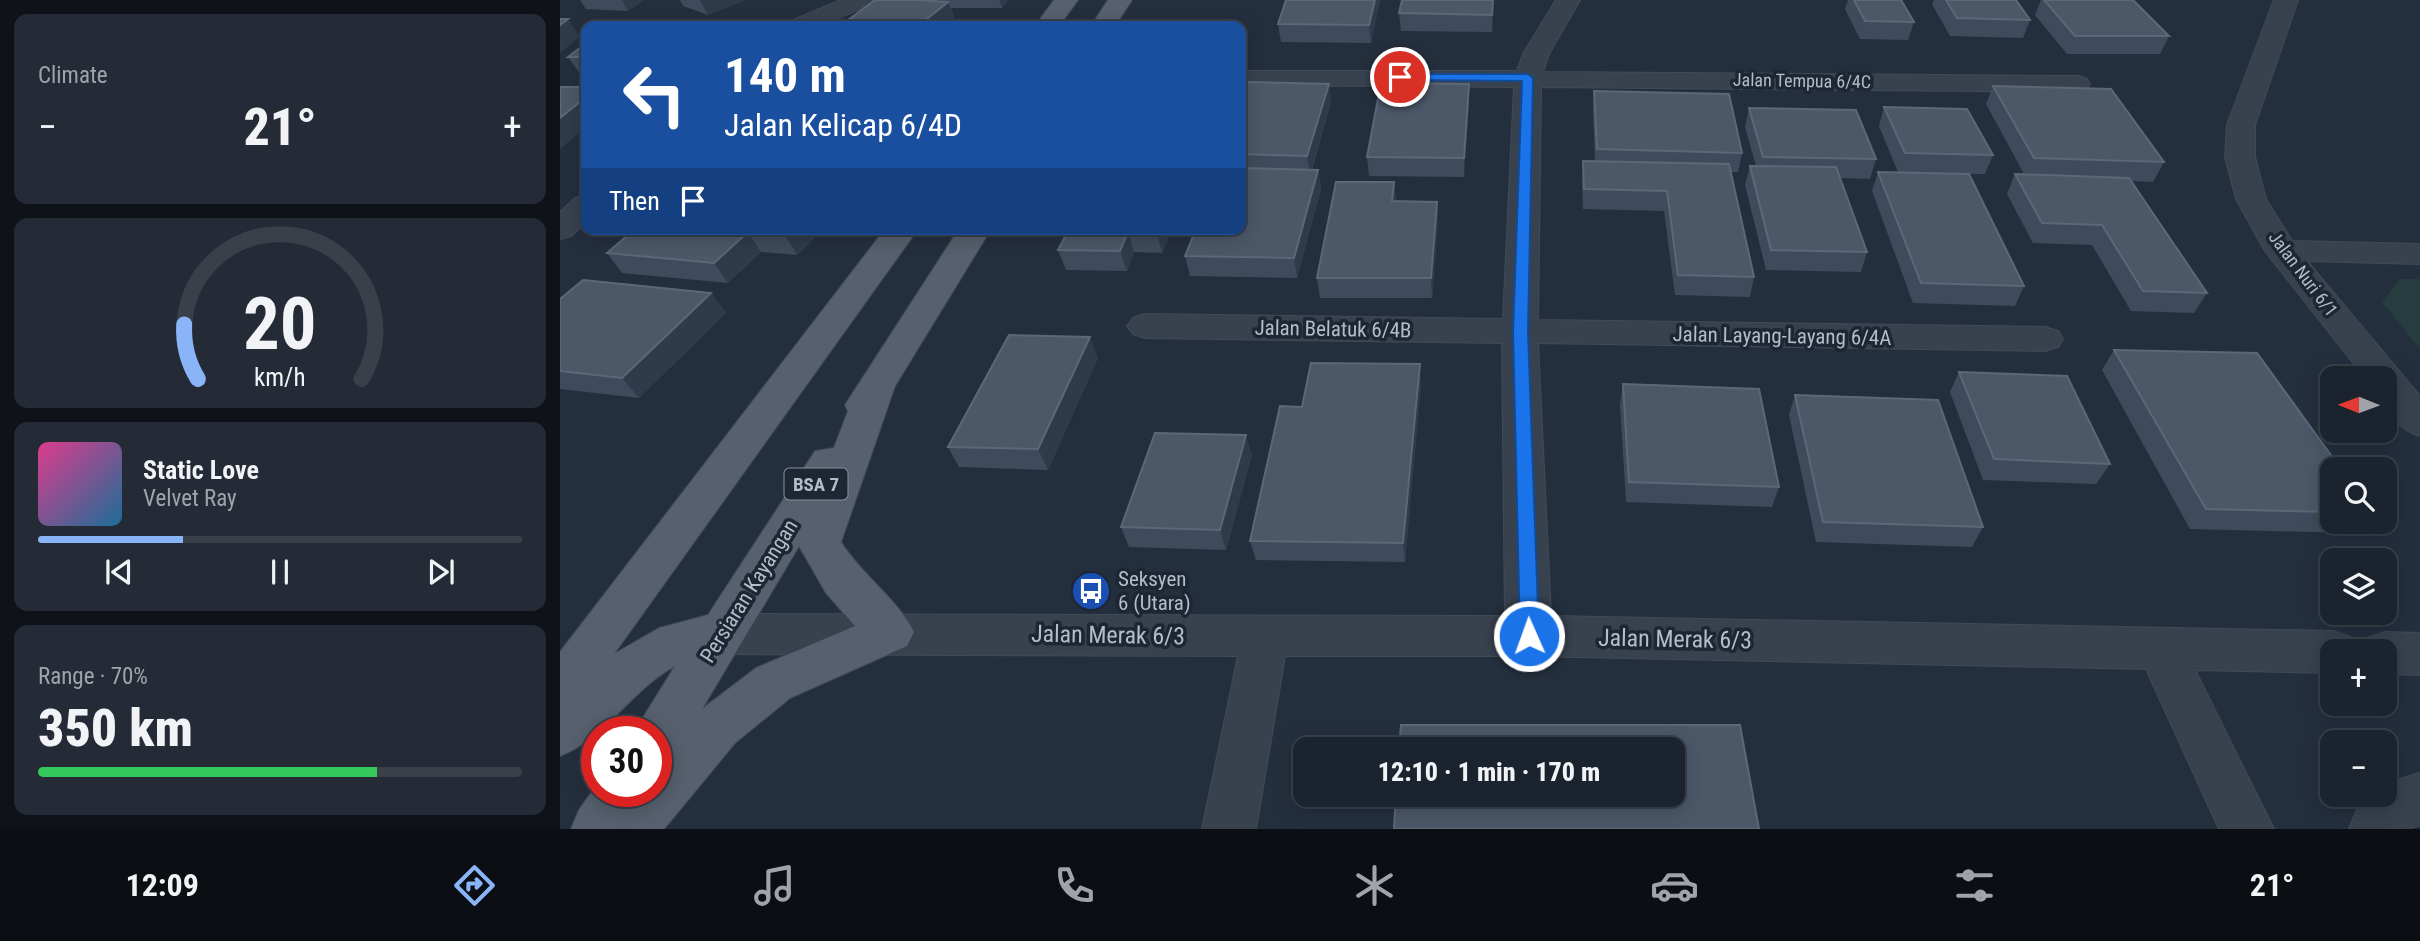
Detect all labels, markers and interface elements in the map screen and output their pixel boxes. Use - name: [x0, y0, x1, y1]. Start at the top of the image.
- text: 140 m: [724, 47, 846, 104]
- pin: [1370, 47, 1430, 107]
- icon: left: [609, 49, 700, 140]
- icon: arrive: [1381, 58, 1419, 96]
- text: Climate: [38, 62, 108, 89]
- street label: Jalan Tempua 6/4C: [1733, 69, 1871, 92]
- text: 21°: [243, 97, 317, 158]
- text: −: [38, 105, 57, 149]
- text: +: [503, 105, 522, 149]
- text: Jalan Kelicap 6/4D: [724, 106, 962, 144]
- icon: arrive: [674, 182, 712, 220]
- text: Then: [609, 186, 660, 216]
- street label: Jalan Nuri 6/1: [2265, 227, 2342, 320]
- text: 20: [243, 281, 317, 367]
- street label: Jalan Belatuk 6/4B: [1254, 316, 1412, 342]
- street label: Jalan Layang-Layang 6/4A: [1672, 322, 1892, 350]
- text: km/h: [254, 362, 306, 391]
- north arrow: [2320, 366, 2398, 443]
- map controls: [2320, 366, 2397, 807]
- text: Static Love: [143, 455, 259, 485]
- button: search: [2320, 457, 2397, 534]
- road number: BSA 7: [784, 468, 848, 499]
- text: Velvet Ray: [143, 485, 237, 512]
- street label: Persiaran Kayangan: [695, 515, 803, 667]
- button: layers: [2320, 548, 2397, 625]
- icon: previous: [100, 553, 138, 591]
- icon: pause: [261, 553, 299, 591]
- icon: next: [422, 553, 460, 591]
- place label: Seksyen 6 (Utara): [1118, 567, 1191, 615]
- bus stop icon: Seksyen 6 (Utara): [1070, 570, 1112, 612]
- position arrow: [1492, 599, 1566, 673]
- street label: Jalan Merak 6/3: [1031, 620, 1185, 650]
- street label: Jalan Merak 6/3: [1598, 624, 1752, 654]
- button: +: [2320, 639, 2397, 716]
- text: Range · 70%: [38, 663, 148, 690]
- text: 350 km: [38, 698, 193, 759]
- speed limit sign: 30: [581, 716, 672, 807]
- button: −: [2320, 730, 2397, 807]
- text: 12:10 · 1 min · 170 m: [1378, 757, 1600, 787]
- icon: directions: [450, 861, 499, 910]
- icon: music: [750, 861, 799, 910]
- icon: phone: [1050, 861, 1099, 910]
- icon: climate: [1350, 861, 1399, 910]
- icon: car: [1650, 861, 1699, 910]
- icon: filters: [1950, 861, 1999, 910]
- text: 12:09: [125, 866, 199, 904]
- text: 21°: [2250, 866, 2294, 904]

